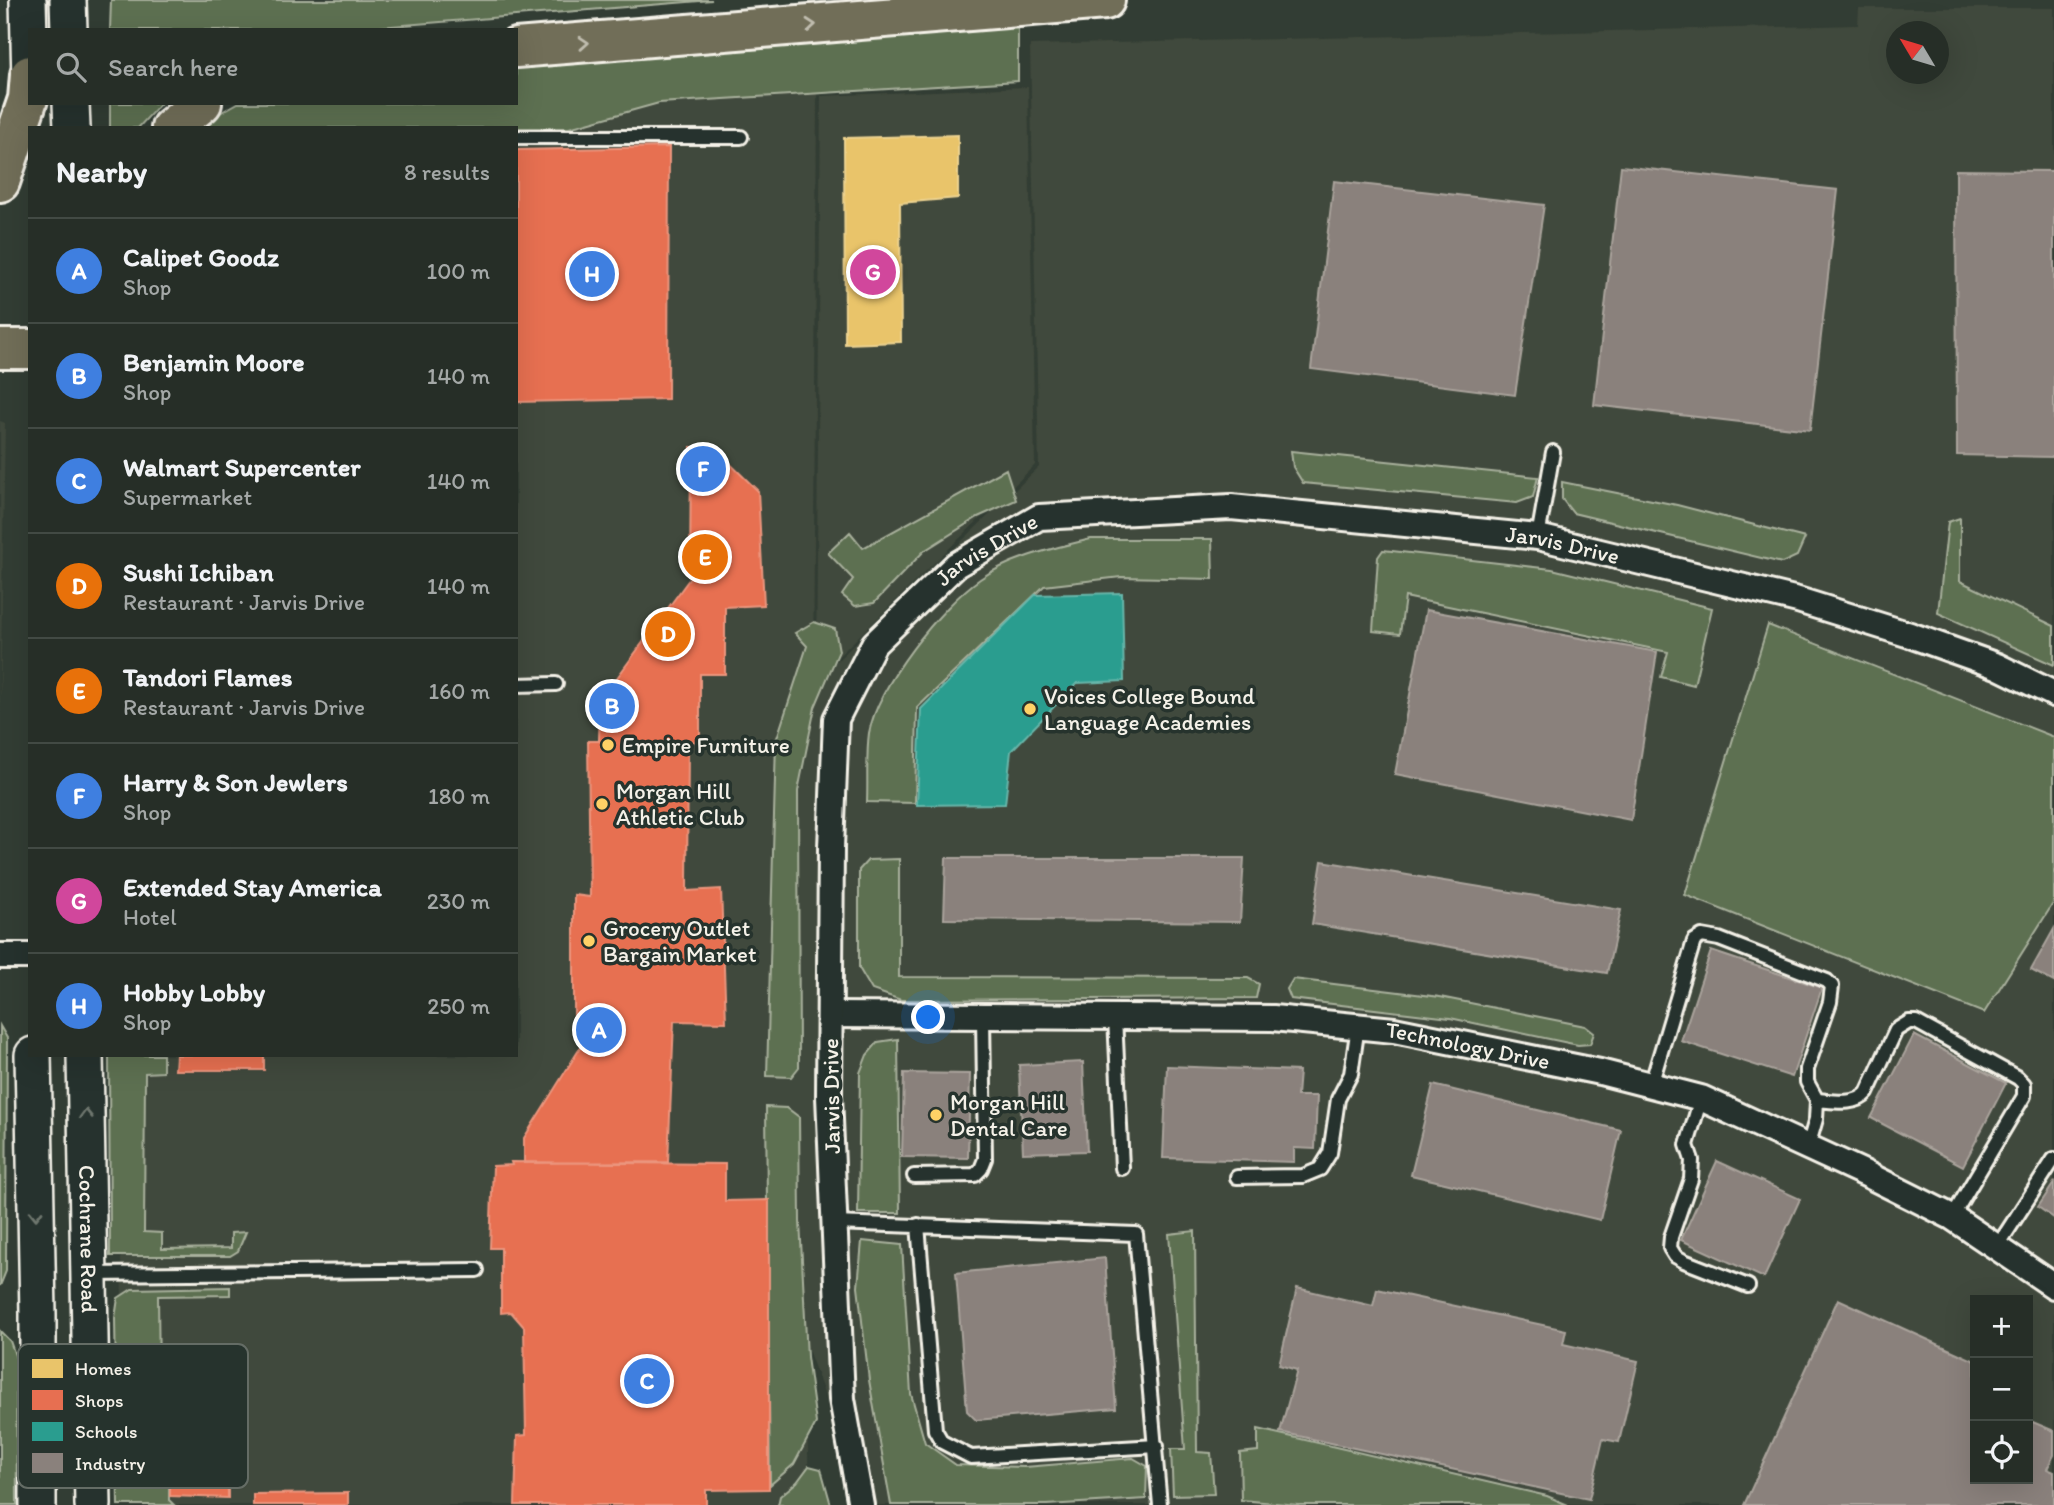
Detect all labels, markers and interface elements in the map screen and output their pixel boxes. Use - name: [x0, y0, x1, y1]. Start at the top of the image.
- one-way arrow: [806, 18, 817, 33]
- north arrow: [1886, 21, 1949, 84]
- search box: [28, 28, 518, 105]
- one-way arrow: [579, 36, 590, 51]
- icon: search: [52, 48, 90, 86]
- text: Search here: [108, 51, 238, 83]
- text: Nearby: [56, 153, 147, 190]
- text: 8 results: [404, 158, 490, 186]
- text: Calipet Goodz: [123, 241, 279, 273]
- pin: G: [850, 246, 896, 298]
- pin: H: [569, 248, 615, 300]
- text: A: [72, 257, 86, 285]
- text: 100 m: [426, 257, 490, 285]
- text: Shop: [123, 273, 171, 301]
- text: Benjamin Moore: [123, 346, 304, 378]
- text: B: [72, 362, 86, 390]
- text: 140 m: [427, 362, 490, 390]
- text: Shop: [123, 378, 171, 406]
- pin: F: [680, 443, 726, 495]
- text: Walmart Supercenter: [123, 451, 361, 483]
- text: C: [72, 467, 86, 495]
- text: 140 m: [427, 467, 490, 495]
- text: Supermarket: [123, 483, 252, 511]
- street label: Jarvis Drive: [929, 507, 1043, 592]
- street label: Jarvis Drive: [1504, 520, 1622, 570]
- pin: E: [682, 531, 728, 583]
- text: Sushi Ichiban: [123, 556, 274, 588]
- text: D: [71, 572, 87, 600]
- text: 140 m: [427, 572, 490, 600]
- text: Restaurant · Jarvis Drive: [123, 588, 365, 616]
- pin: D: [645, 608, 691, 660]
- text: Tandori Flames: [123, 661, 292, 693]
- text: E: [73, 677, 85, 705]
- text: 160 m: [428, 677, 490, 705]
- pin: B: [589, 680, 635, 732]
- place label: Voices College Bound Language Academies: [1044, 682, 1255, 736]
- text: Restaurant · Jarvis Drive: [123, 693, 365, 721]
- marker: Voices College Bound Language Academies: [1022, 701, 1038, 717]
- place label: Empire Furniture: [622, 731, 790, 759]
- marker: Empire Furniture: [600, 737, 616, 753]
- text: Harry & Son Jewlers: [123, 766, 348, 798]
- place label: Morgan Hill Athletic Club: [616, 777, 745, 831]
- text: F: [73, 782, 85, 810]
- text: 180 m: [428, 782, 490, 810]
- marker: Morgan Hill Athletic Club: [594, 796, 610, 812]
- text: Shop: [123, 798, 171, 826]
- text: Extended Stay America: [123, 871, 382, 903]
- text: G: [71, 887, 87, 915]
- text: 230 m: [427, 887, 490, 915]
- text: Hotel: [123, 903, 177, 931]
- place label: Grocery Outlet Bargain Market: [603, 914, 757, 968]
- marker: Grocery Outlet Bargain Market: [581, 933, 597, 949]
- text: Hobby Lobby: [123, 976, 265, 1008]
- text: H: [71, 992, 87, 1020]
- text: 250 m: [427, 992, 490, 1020]
- your location: [911, 1000, 945, 1034]
- pin: A: [576, 1004, 622, 1056]
- text: Shop: [123, 1008, 171, 1036]
- street label: Technology Drive: [1385, 1015, 1552, 1075]
- street label: Jarvis Drive: [816, 1038, 846, 1154]
- place label: Morgan Hill Dental Care: [950, 1088, 1068, 1142]
- marker: Morgan Hill Dental Care: [928, 1107, 944, 1123]
- one-way arrow: [79, 1109, 94, 1120]
- street label: Cochrane Road: [73, 1165, 104, 1313]
- one-way arrow: [28, 1210, 44, 1221]
- map controls: [1970, 1295, 2033, 1484]
- button: +: [1970, 1295, 2033, 1358]
- legend: [18, 1344, 248, 1488]
- pin: C: [624, 1355, 670, 1407]
- text: Homes: [75, 1357, 131, 1380]
- button: −: [1970, 1358, 2033, 1421]
- text: Shops: [75, 1389, 124, 1412]
- text: Schools: [75, 1420, 138, 1443]
- button: locate: [1970, 1421, 2033, 1484]
- text: Industry: [75, 1452, 145, 1475]

